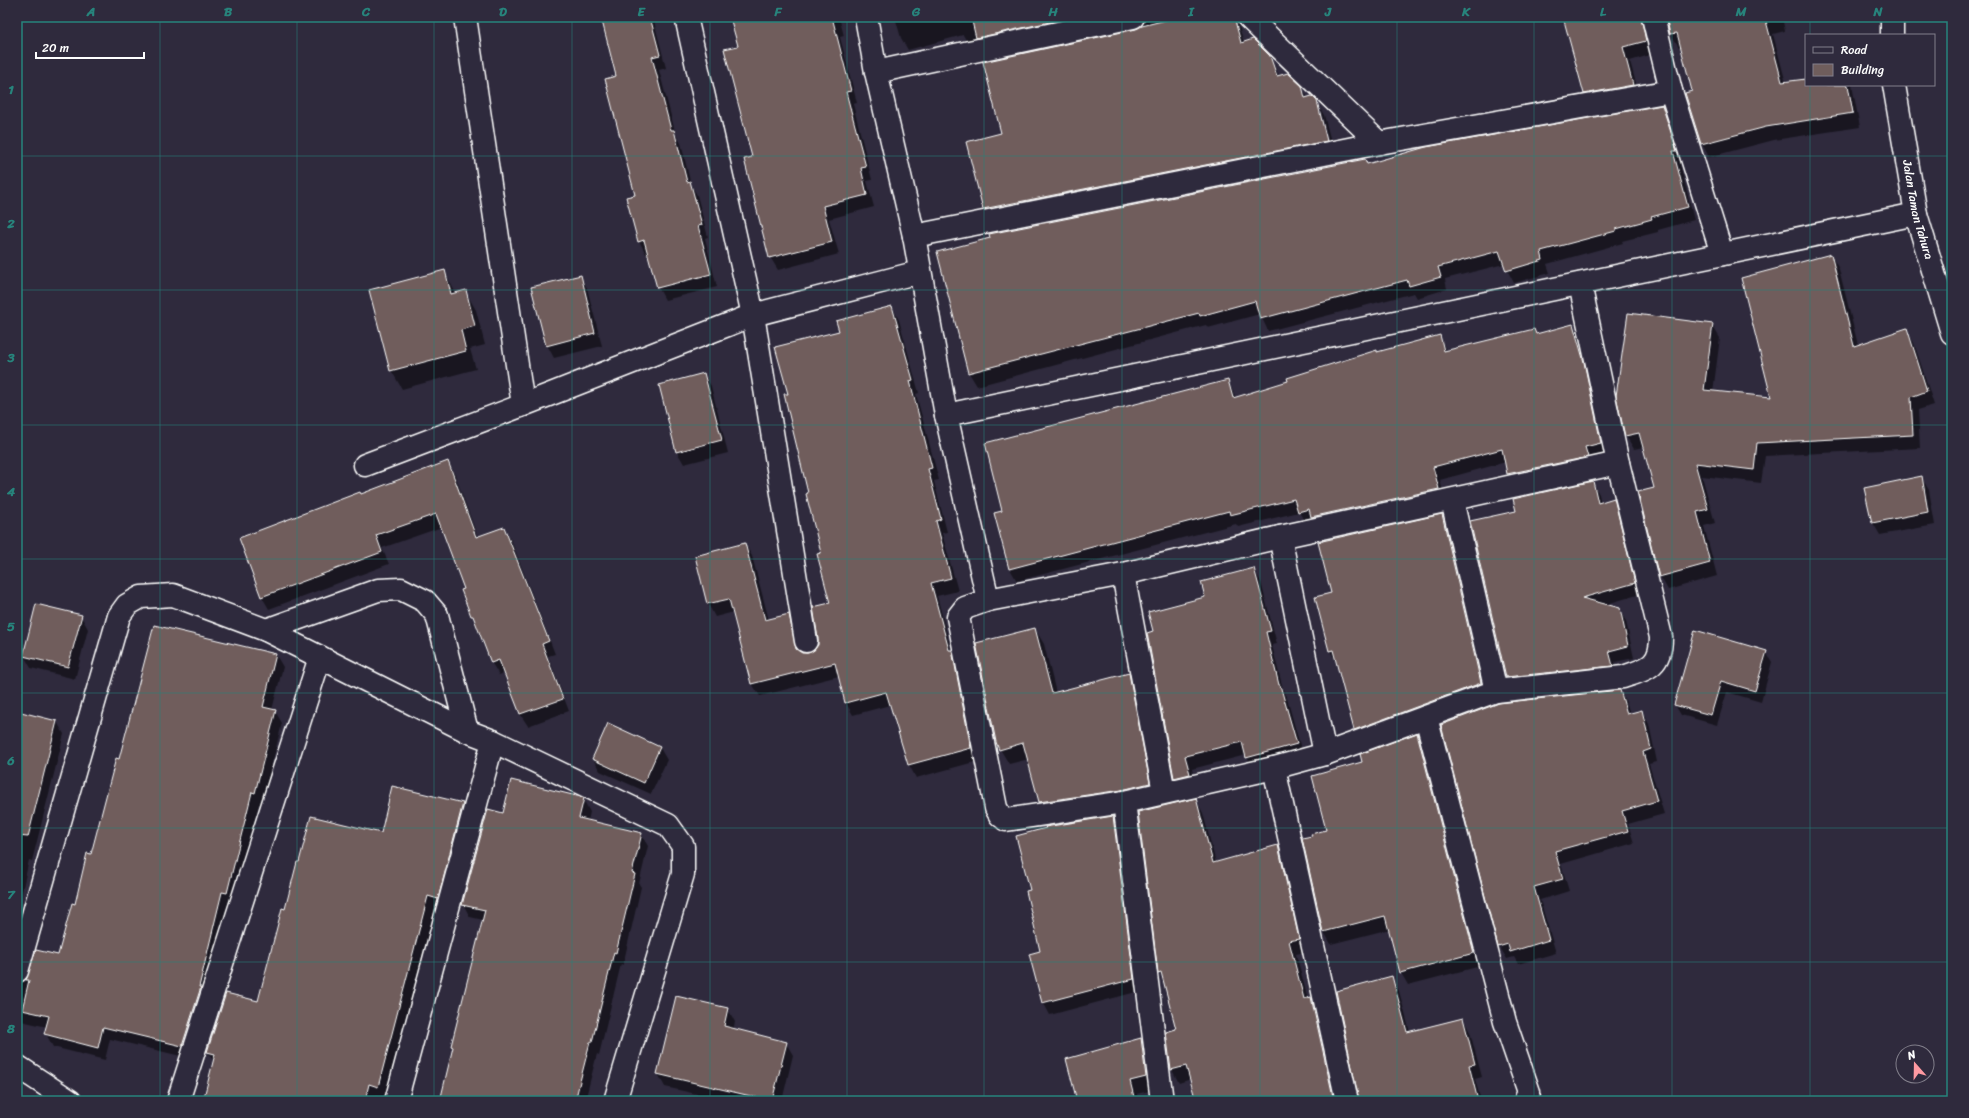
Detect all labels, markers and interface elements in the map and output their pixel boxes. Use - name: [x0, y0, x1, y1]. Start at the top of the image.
- text: A: [86, 0, 95, 23]
- text: B: [224, 0, 233, 23]
- text: C: [361, 0, 371, 23]
- text: D: [499, 0, 507, 23]
- text: E: [637, 0, 646, 23]
- text: F: [773, 0, 782, 23]
- text: G: [911, 0, 921, 23]
- text: H: [1047, 0, 1058, 23]
- text: I: [1187, 0, 1195, 23]
- text: J: [1324, 0, 1332, 23]
- text: K: [1461, 0, 1471, 23]
- text: L: [1600, 0, 1607, 23]
- text: M: [1735, 0, 1747, 23]
- text: N: [1872, 0, 1883, 23]
- scale bar: [36, 34, 144, 60]
- legend: [1805, 34, 1935, 86]
- text: 20 m: [42, 37, 69, 59]
- text: Road: [1841, 39, 1868, 61]
- text: Building: [1841, 59, 1884, 81]
- text: 1: [8, 78, 14, 101]
- street label: Jalan Taman Tahura: [1896, 157, 1940, 262]
- text: 2: [6, 212, 15, 235]
- text: 3: [6, 346, 15, 369]
- text: 4: [6, 480, 16, 503]
- text: 5: [7, 615, 15, 638]
- text: 6: [6, 749, 15, 772]
- text: 7: [7, 883, 16, 906]
- text: 8: [6, 1017, 15, 1040]
- north arrow: [1895, 1044, 1935, 1084]
- text: N: [1904, 1045, 1919, 1066]

